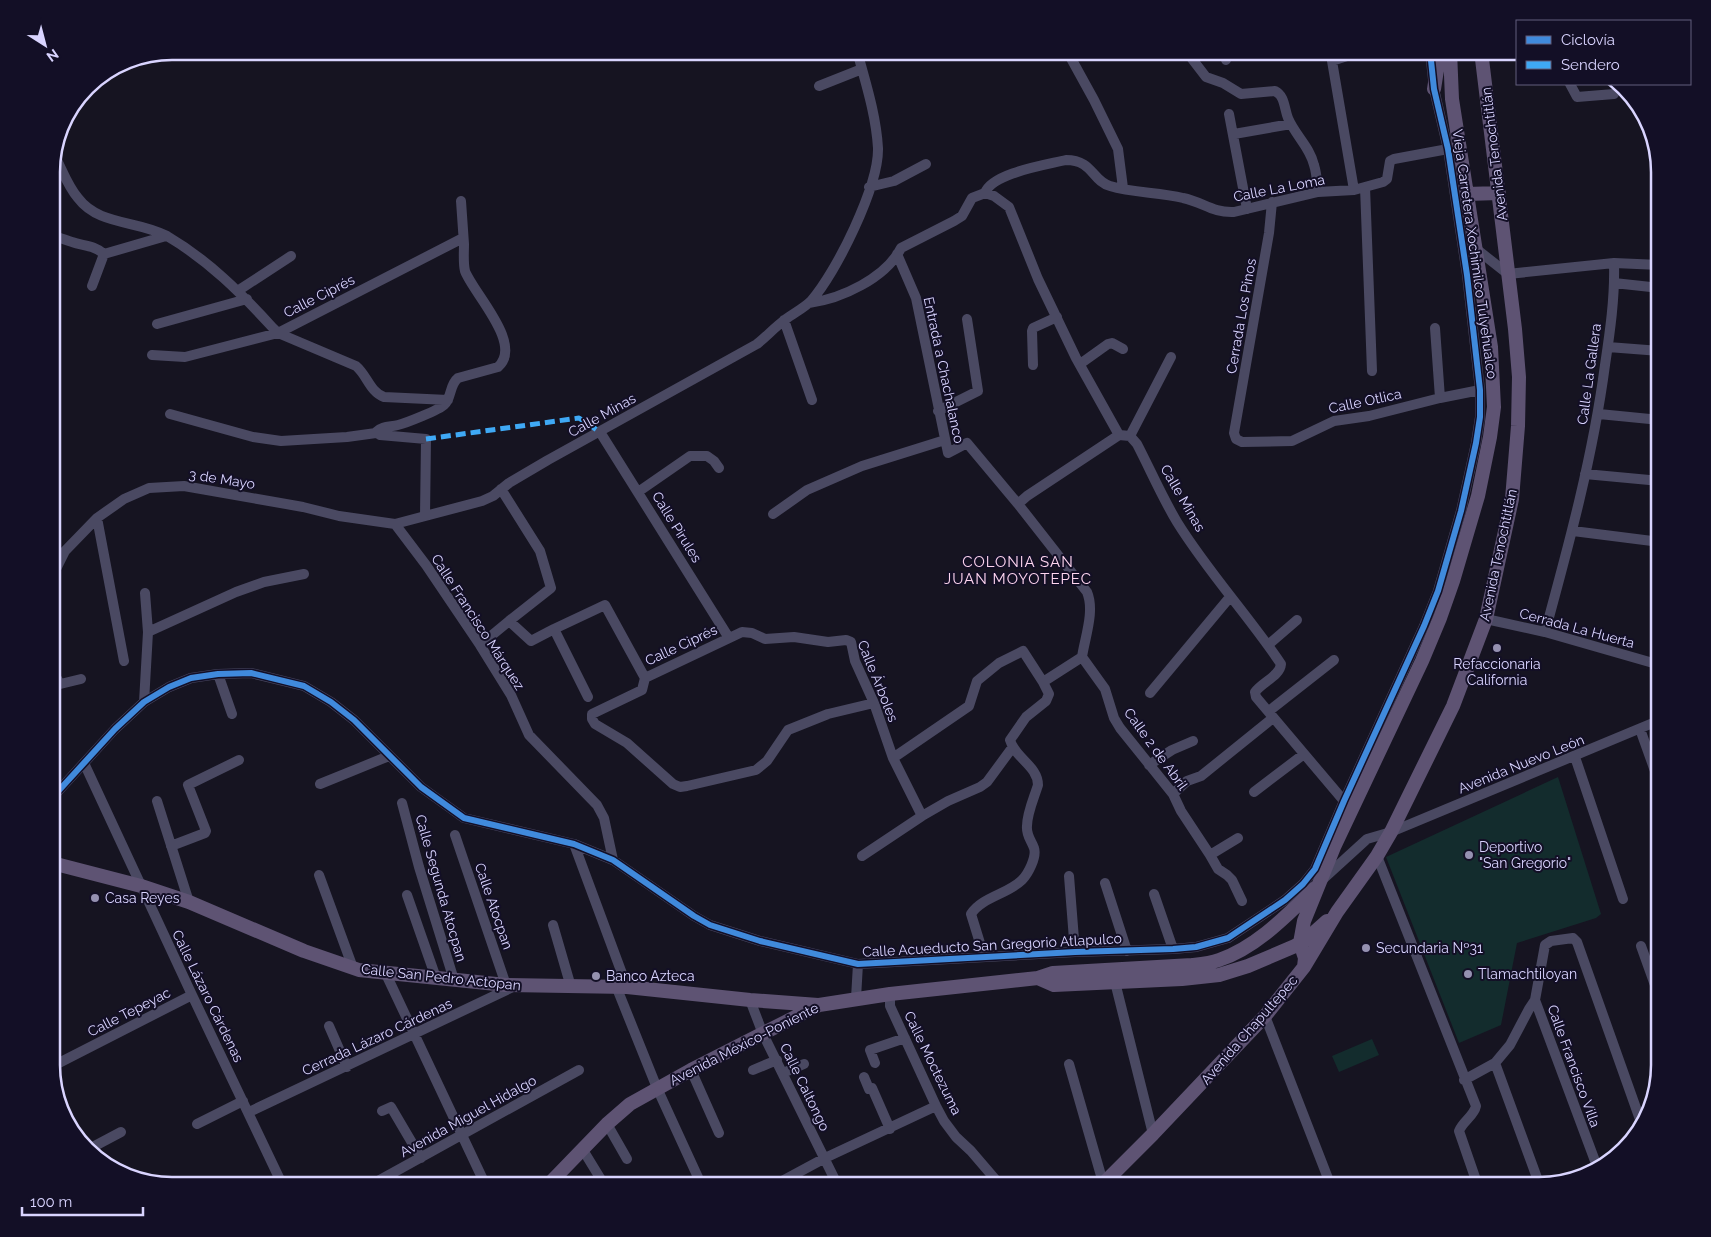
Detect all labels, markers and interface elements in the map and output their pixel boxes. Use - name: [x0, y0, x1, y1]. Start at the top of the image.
- north arrow: [20, 20, 70, 70]
- legend: [1516, 20, 1691, 85]
- text: Ciclovía: [1561, 31, 1615, 49]
- text: N: [44, 46, 62, 65]
- text: Sendero: [1561, 56, 1620, 74]
- street label: Avenida Tenochtitlán: [1478, 86, 1510, 222]
- street label: Vieja Carretera Xochimilco Tulyehualco: [1450, 128, 1500, 380]
- street label: Calle La Loma: [1232, 171, 1326, 205]
- street label: Cerrada Los Pinos: [1223, 257, 1259, 375]
- street label: Calle Ciprés: [281, 271, 357, 321]
- street label: Entrada a Chachalanco: [921, 295, 967, 445]
- street label: Calle La Gallera: [1574, 322, 1604, 426]
- street label: Calle Otlica: [1327, 385, 1403, 417]
- street label: Calle Minas: [566, 390, 639, 440]
- street label: Calle Minas: [1157, 462, 1209, 534]
- street label: 3 de Mayo: [188, 466, 256, 492]
- street label: Avenida Tenochtitlán: [1476, 487, 1520, 623]
- street label: Calle Pirules: [649, 489, 705, 566]
- street label: Calle Francisco Márquez: [428, 551, 528, 693]
- district label: COLONIA SAN JUAN MOYOTEPEC: [944, 553, 1092, 588]
- street label: Cerrada La Huerta: [1518, 605, 1636, 651]
- street label: Calle Ciprés: [642, 621, 720, 669]
- street label: Calle Árboles: [854, 638, 903, 724]
- marker: Refaccionaria California: [1491, 642, 1503, 654]
- place label: Refaccionaria California: [1453, 656, 1541, 688]
- street label: Calle 2 de Abril: [1121, 705, 1191, 793]
- street label: Avenida Nuevo León: [1456, 731, 1586, 797]
- street label: Calle Segunda Atocpan: [412, 813, 470, 963]
- place label: Deportivo "San Gregorio": [1479, 839, 1571, 871]
- marker: Deportivo "San Gregorio": [1463, 849, 1475, 861]
- street label: Calle Atocpan: [472, 861, 516, 951]
- place label: Casa Reyes: [105, 890, 180, 906]
- marker: Casa Reyes: [89, 892, 101, 904]
- street label: Calle Lázaro Cárdenas: [169, 927, 247, 1065]
- street label: Calle Acueducto San Gregorio Atlapulco: [862, 930, 1122, 960]
- place label: Secundaria Nº31: [1376, 940, 1483, 956]
- marker: Secundaria Nº31: [1360, 942, 1372, 954]
- street label: Calle San Pedro Actopan: [360, 961, 522, 993]
- place label: Tlamachtiloyan: [1478, 966, 1577, 982]
- place label: Banco Azteca: [606, 968, 695, 984]
- marker: Tlamachtiloyan: [1462, 968, 1474, 980]
- marker: Banco Azteca: [590, 970, 602, 982]
- street label: Avenida Chapultepec: [1197, 972, 1301, 1088]
- street label: Calle Tepeyac: [85, 984, 173, 1040]
- street label: Cerrada Lázaro Cárdenas: [300, 995, 455, 1079]
- street label: Avenida México-Poniente: [667, 999, 821, 1089]
- street label: Calle Francisco Villa: [1544, 1002, 1604, 1130]
- street label: Calle Moctezuma: [901, 1009, 965, 1117]
- street label: Calle Caltongo: [777, 1040, 833, 1134]
- street label: Avenida Miguel Hidalgo: [397, 1072, 539, 1160]
- scale bar: [22, 1184, 144, 1216]
- text: 100 m: [30, 1193, 72, 1211]

